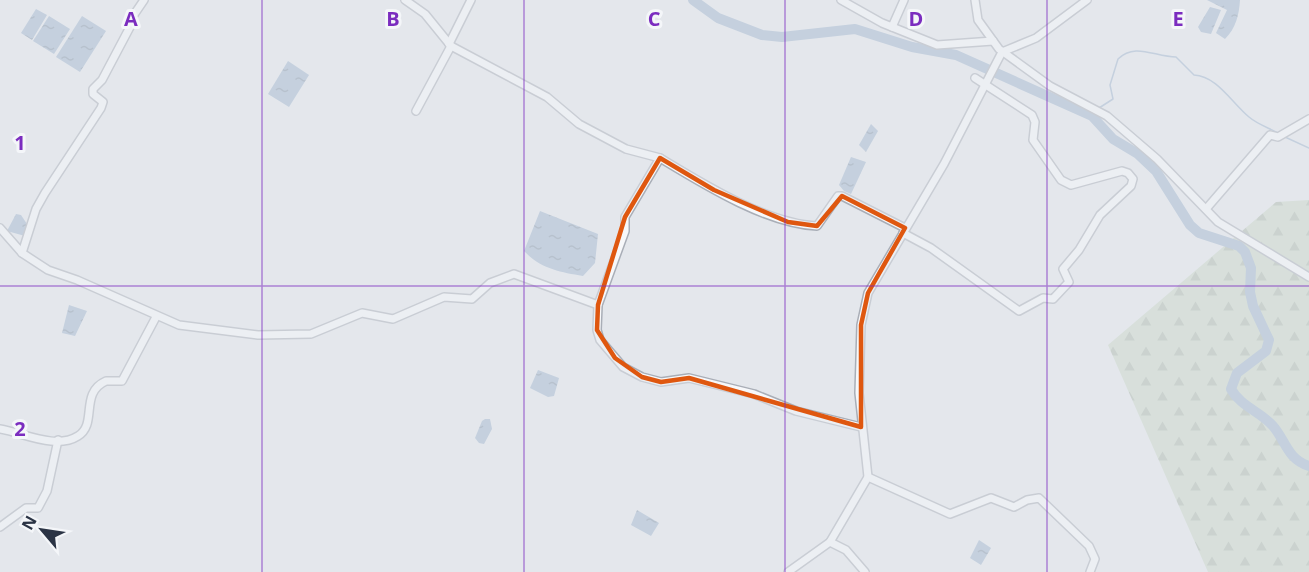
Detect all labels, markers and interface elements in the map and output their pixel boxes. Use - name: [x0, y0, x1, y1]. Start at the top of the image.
- text: A: [124, 5, 138, 32]
- text: B: [386, 5, 400, 32]
- text: C: [648, 5, 661, 32]
- text: D: [909, 5, 923, 32]
- text: E: [1172, 5, 1184, 32]
- text: 1: [14, 129, 26, 156]
- text: 2: [14, 415, 26, 442]
- north arrow: [12, 500, 72, 560]
- text: N: [16, 512, 42, 534]

